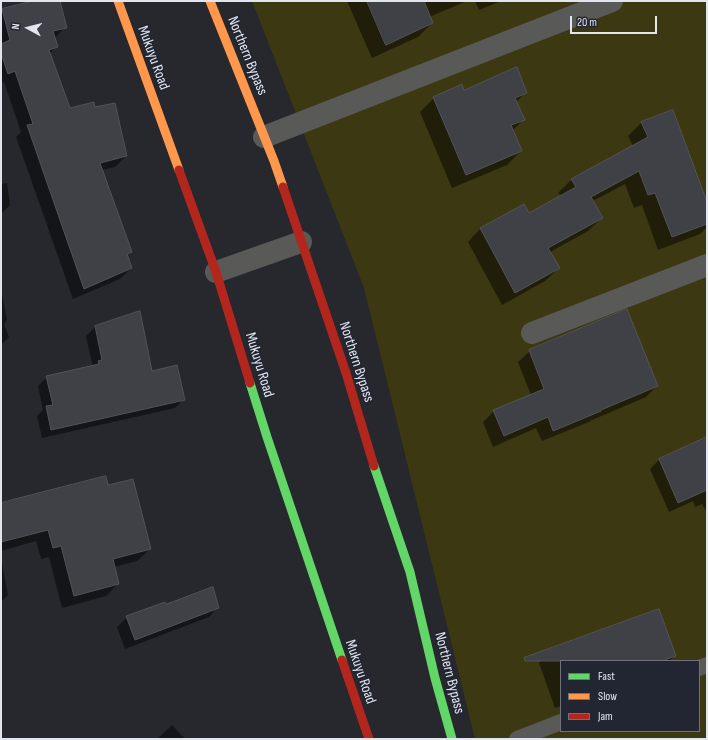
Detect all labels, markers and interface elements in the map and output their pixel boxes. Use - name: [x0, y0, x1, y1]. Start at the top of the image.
- north arrow: [8, 8, 48, 48]
- scale bar: [572, 8, 659, 34]
- street label: Northern Bypass: [223, 14, 271, 98]
- text: 20 m: [577, 15, 597, 30]
- text: N: [9, 23, 22, 30]
- street label: Mukuyu Road: [133, 24, 173, 92]
- street label: Northern Bypass: [335, 320, 377, 404]
- street label: Mukuyu Road: [241, 331, 277, 399]
- street label: Northern Bypass: [430, 630, 468, 716]
- street label: Mukuyu Road: [341, 638, 379, 706]
- legend: [560, 660, 700, 732]
- text: Fast: [598, 669, 615, 684]
- text: Slow: [598, 689, 617, 704]
- text: Jam: [598, 709, 613, 724]

